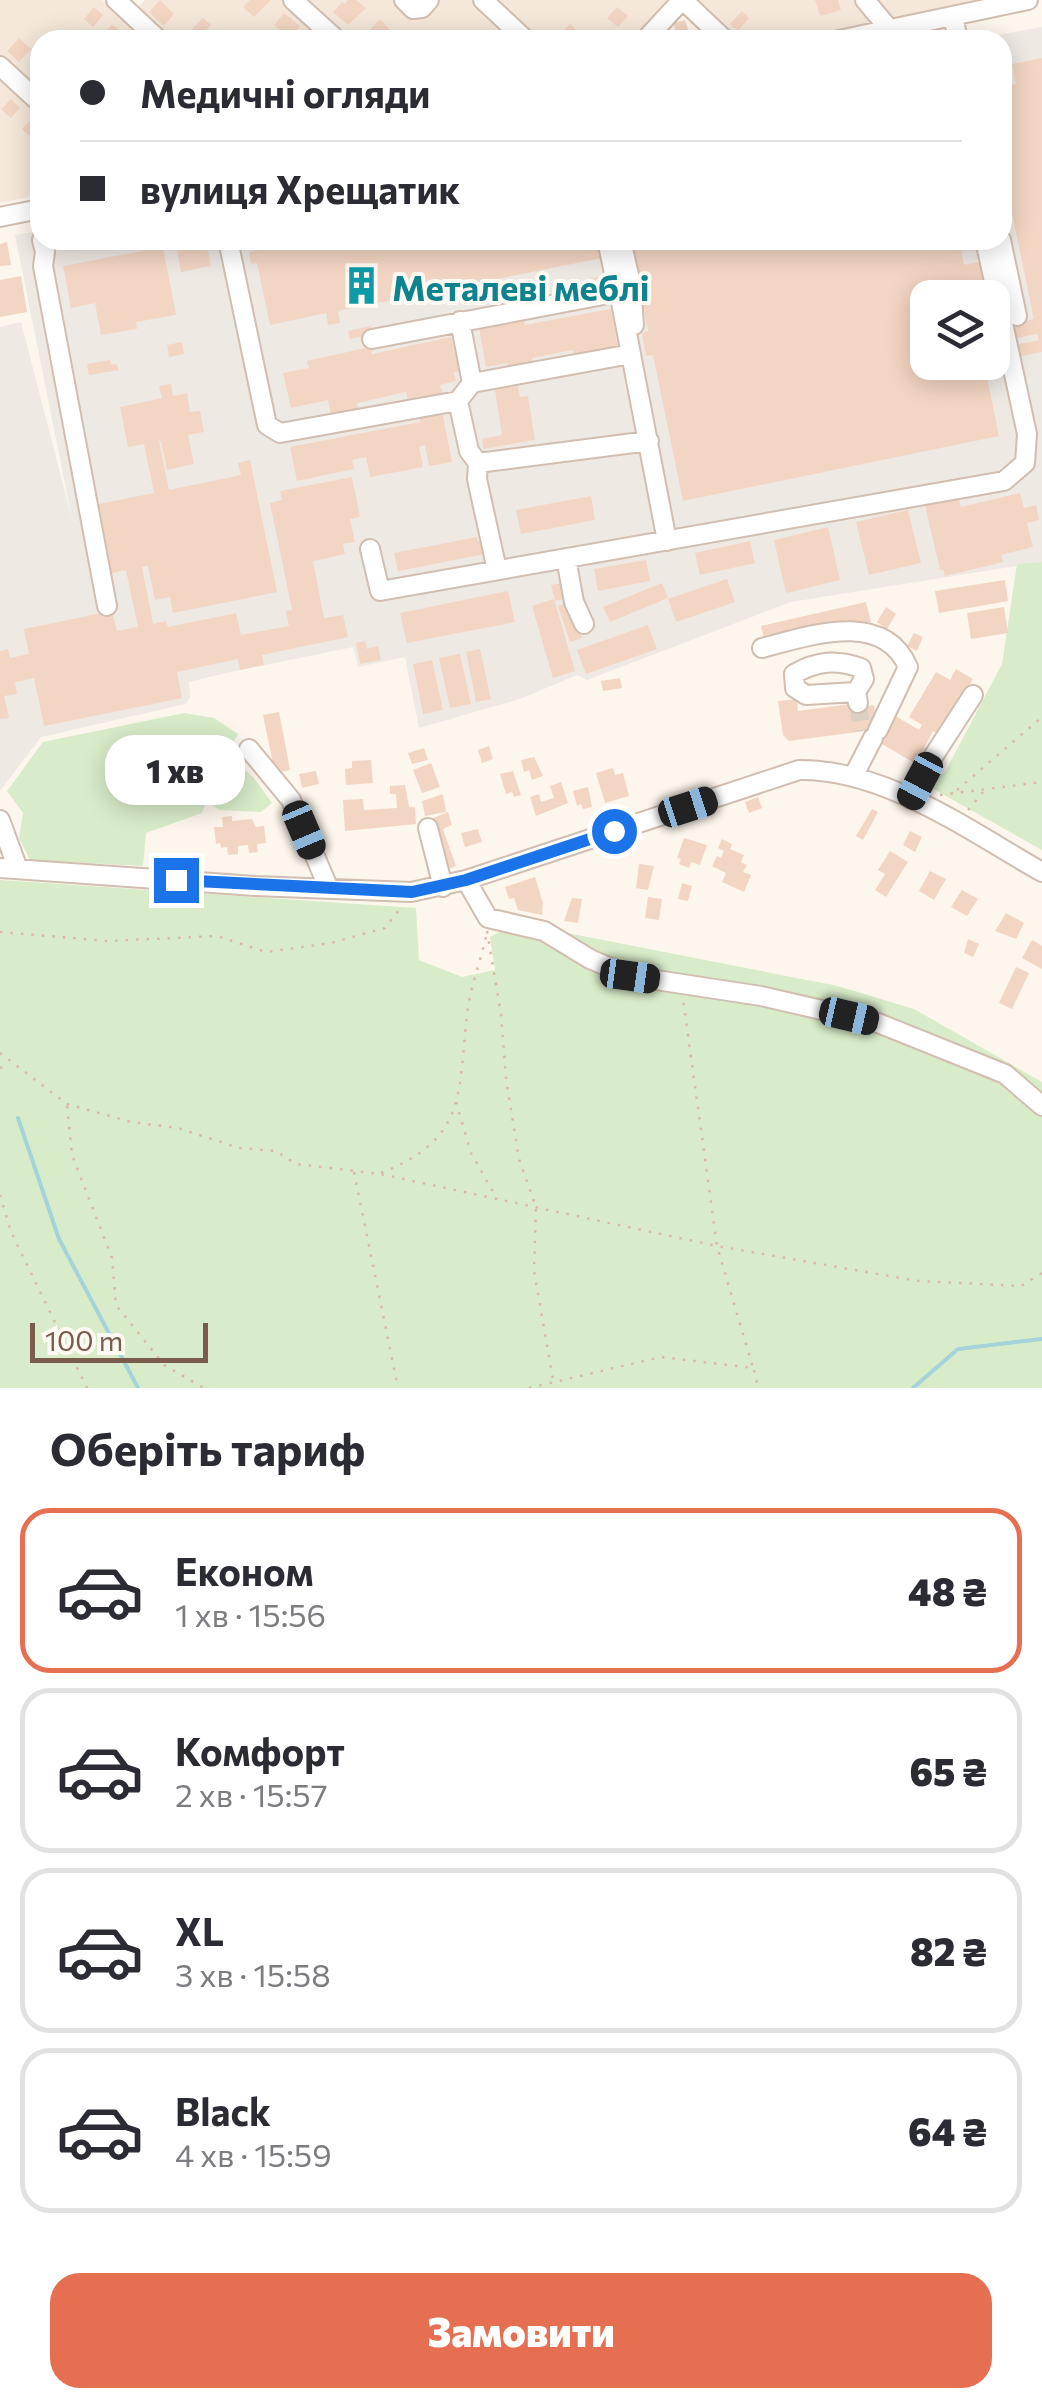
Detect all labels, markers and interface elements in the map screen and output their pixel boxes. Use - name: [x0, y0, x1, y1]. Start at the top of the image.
- text: Медичні огляди: [140, 69, 431, 116]
- text: вулиця Хрещатик: [140, 165, 460, 212]
- building icon: Металеві меблі: [341, 265, 383, 307]
- place label: Металеві меблі: [392, 265, 650, 308]
- map controls: [910, 280, 1010, 380]
- button: layers: [910, 280, 1010, 380]
- callout: 1 хв: [106, 735, 246, 805]
- car: [893, 747, 947, 815]
- text: 1 хв: [146, 750, 204, 790]
- car: [655, 783, 721, 831]
- car: [278, 797, 330, 863]
- route start: [592, 809, 637, 854]
- route end: [154, 858, 199, 903]
- car: [598, 957, 662, 995]
- car: [816, 995, 882, 1037]
- scale bar: [30, 1318, 208, 1362]
- text: 100 m: [45, 1323, 123, 1357]
- text: Оберіть тариф: [50, 1420, 365, 1475]
- icon: car: [55, 1546, 145, 1636]
- text: Економ: [175, 1547, 314, 1594]
- text: 48 ₴: [908, 1567, 987, 1614]
- text: 1 хв · 15:56: [175, 1594, 326, 1634]
- icon: car: [55, 1726, 145, 1816]
- text: Комфорт: [175, 1727, 345, 1774]
- text: 65 ₴: [909, 1747, 987, 1794]
- text: 2 хв · 15:57: [175, 1774, 328, 1814]
- icon: car: [55, 1906, 145, 1996]
- text: XL: [175, 1907, 224, 1954]
- text: 82 ₴: [910, 1927, 987, 1974]
- text: 3 хв · 15:58: [175, 1954, 331, 1994]
- icon: car: [55, 2086, 145, 2176]
- text: Black: [175, 2087, 271, 2134]
- text: 64 ₴: [908, 2107, 987, 2154]
- text: 4 хв · 15:59: [175, 2134, 332, 2174]
- button: Замовити: [50, 2273, 992, 2388]

